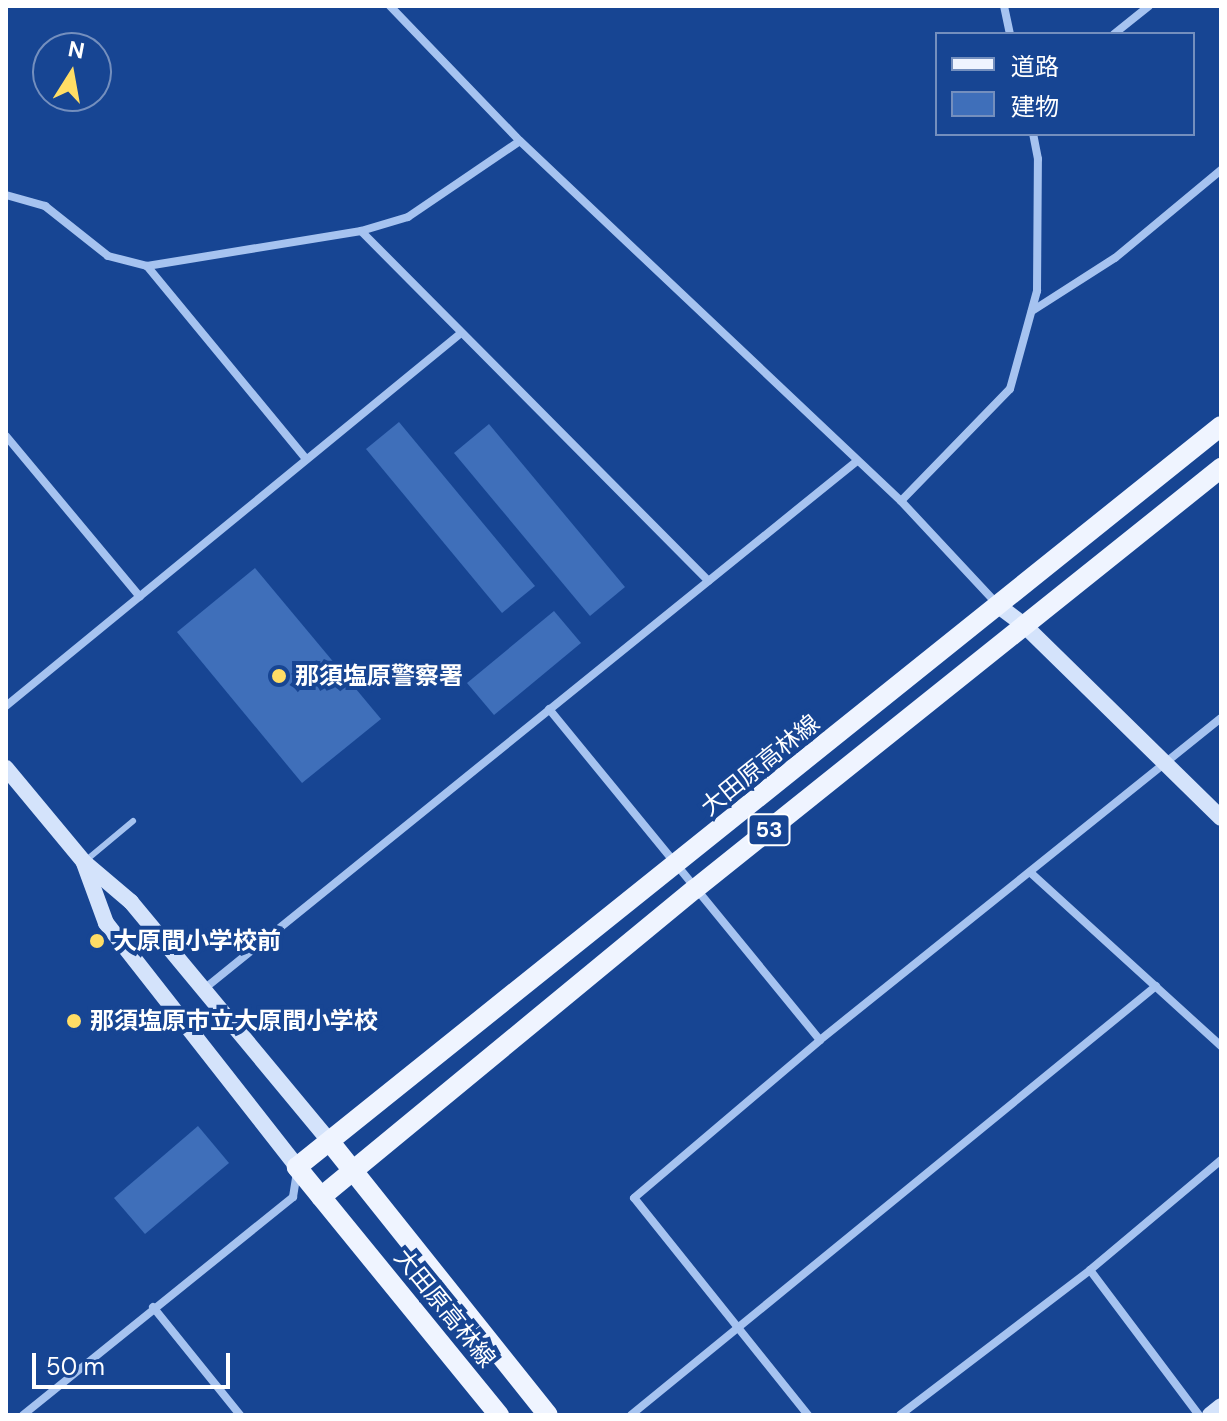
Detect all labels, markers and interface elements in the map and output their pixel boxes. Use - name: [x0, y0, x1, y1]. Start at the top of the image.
- north arrow: [32, 32, 112, 112]
- legend: [935, 32, 1195, 136]
- text: N: [66, 34, 87, 66]
- text: 道路: [1011, 51, 1059, 82]
- text: 建物: [1011, 91, 1059, 122]
- place label: 那須塩原警察署: [295, 662, 463, 690]
- marker: 那須塩原警察署: [270, 667, 288, 685]
- street label: 大田原高林線: [695, 708, 825, 822]
- road number: 53: [747, 812, 791, 848]
- place label: 大原間小学校前: [113, 927, 281, 955]
- marker: 大原間小学校前: [88, 932, 106, 950]
- place label: 那須塩原市立大原間小学校: [90, 1007, 378, 1035]
- marker: 那須塩原市立大原間小学校: [65, 1012, 83, 1030]
- street label: 大田原高林線: [388, 1243, 502, 1373]
- scale bar: [36, 1337, 234, 1387]
- text: 50 m: [46, 1351, 105, 1382]

